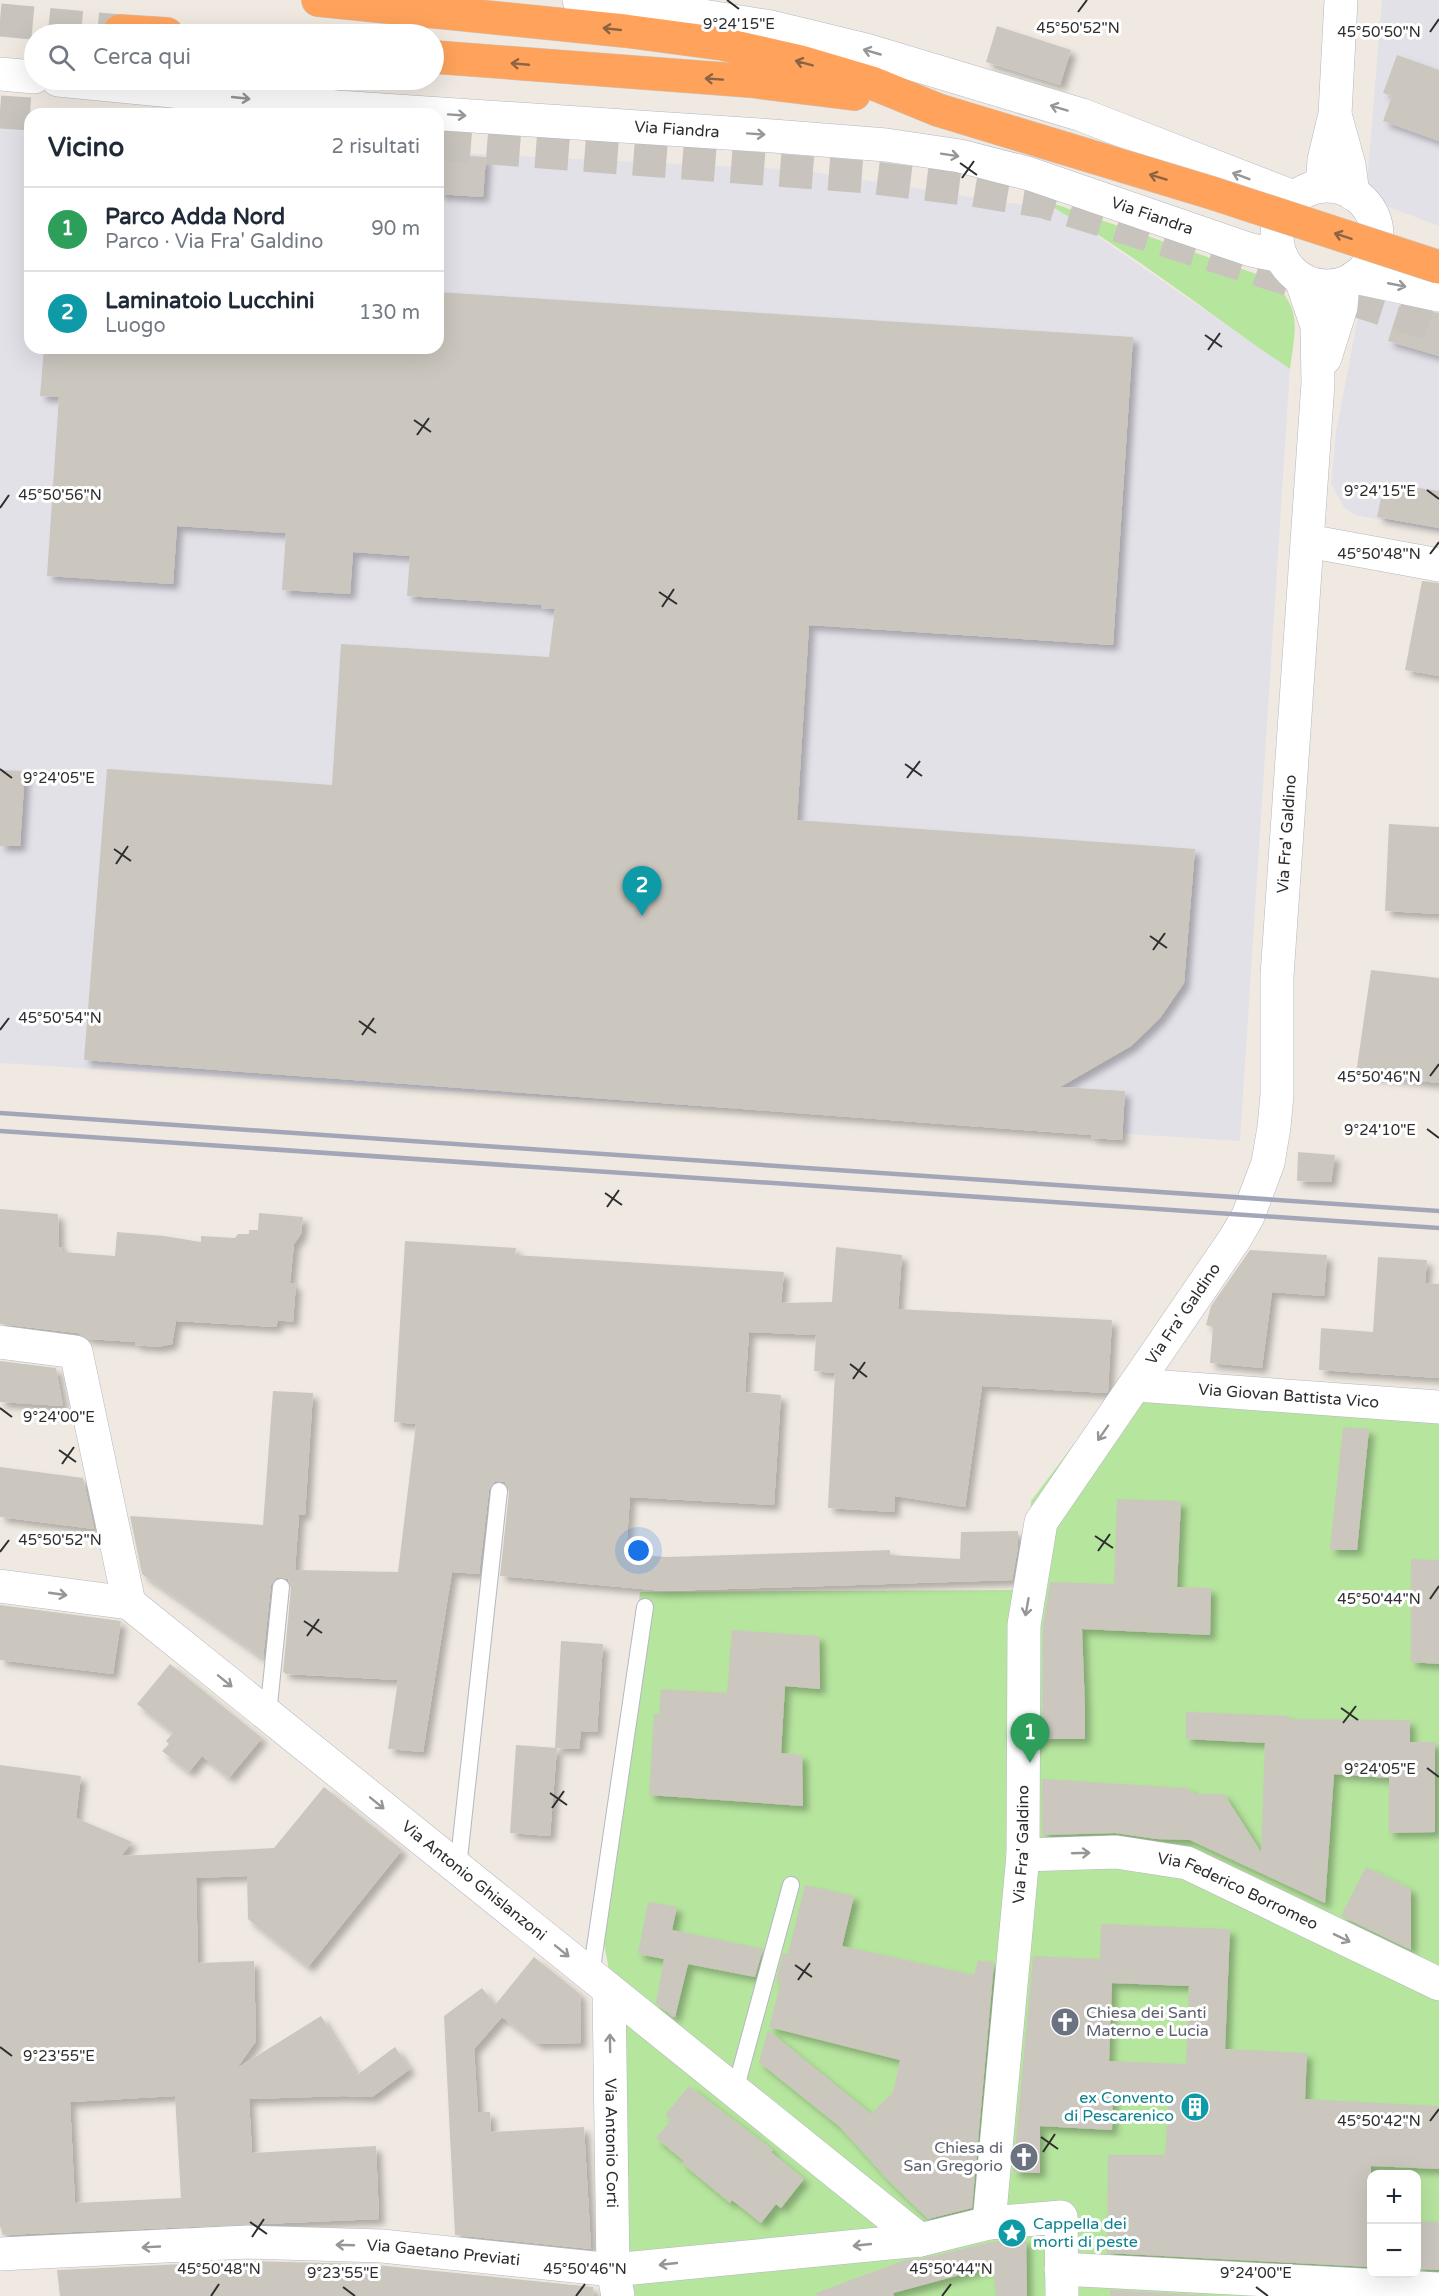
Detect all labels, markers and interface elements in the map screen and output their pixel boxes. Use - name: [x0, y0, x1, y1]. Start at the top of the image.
- text: 9°24'15"E: [703, 15, 775, 33]
- text: 45°50'52"N: [1036, 19, 1120, 37]
- one-way arrow: [603, 23, 623, 34]
- text: 45°50'50"N: [1337, 23, 1421, 41]
- search box: [24, 24, 444, 90]
- icon: search: [45, 41, 78, 74]
- text: Cerca qui: [93, 44, 191, 70]
- one-way arrow: [863, 46, 882, 57]
- one-way arrow: [795, 57, 814, 68]
- one-way arrow: [510, 58, 530, 69]
- one-way arrow: [705, 73, 725, 84]
- one-way arrow: [231, 93, 251, 104]
- one-way arrow: [1050, 102, 1069, 113]
- one-way arrow: [446, 110, 466, 121]
- street label: Via Fiandra: [634, 117, 720, 142]
- one-way arrow: [745, 129, 765, 140]
- text: Vicino: [48, 132, 124, 163]
- text: 2 risultati: [332, 135, 420, 159]
- one-way arrow: [939, 149, 959, 160]
- one-way arrow: [1233, 170, 1251, 181]
- one-way arrow: [1149, 171, 1168, 182]
- street label: Via Fiandra: [1109, 193, 1196, 239]
- text: Parco Adda Nord: [105, 204, 285, 230]
- text: 1: [61, 217, 74, 241]
- text: 90 m: [371, 217, 420, 241]
- text: Parco · Via Fra' Galdino: [105, 230, 323, 254]
- one-way arrow: [1334, 230, 1353, 241]
- one-way arrow: [1387, 280, 1407, 291]
- text: Laminatoio Lucchini: [105, 288, 315, 314]
- text: 2: [61, 301, 74, 325]
- text: 130 m: [359, 301, 420, 325]
- text: Luogo: [105, 314, 166, 338]
- text: 9°24'15"E: [1344, 482, 1416, 500]
- text: 45°50'56"N: [18, 486, 102, 504]
- text: 45°50'48"N: [1337, 545, 1421, 563]
- text: 9°24'05"E: [23, 769, 95, 787]
- street label: Via Fra' Galdino: [1273, 774, 1301, 894]
- pin: 2: [622, 866, 662, 916]
- text: 45°50'54"N: [18, 1009, 102, 1027]
- text: 45°50'46"N: [1337, 1068, 1421, 1086]
- text: 9°24'10"E: [1344, 1121, 1416, 1139]
- street label: Via Fra' Galdino: [1141, 1259, 1225, 1369]
- street label: Via Giovan Battista Vico: [1197, 1379, 1380, 1413]
- text: 9°24'00"E: [23, 1408, 95, 1426]
- one-way arrow: [1097, 1424, 1109, 1440]
- text: 45°50'52"N: [18, 1531, 102, 1549]
- your location: [624, 1536, 653, 1565]
- one-way arrow: [48, 1588, 67, 1599]
- text: 45°50'44"N: [1337, 1590, 1421, 1608]
- one-way arrow: [1021, 1597, 1032, 1617]
- one-way arrow: [217, 1674, 233, 1687]
- pin: 1: [1010, 1714, 1050, 1763]
- text: 9°24'05"E: [1344, 1760, 1416, 1778]
- street label: Via Fra' Galdino: [1009, 1785, 1033, 1905]
- one-way arrow: [369, 1796, 384, 1810]
- street label: Via Antonio Ghislanzoni: [397, 1816, 551, 1945]
- one-way arrow: [1071, 1847, 1091, 1859]
- street label: Via Federico Borromeo: [1156, 1849, 1321, 1934]
- one-way arrow: [1333, 1932, 1351, 1944]
- one-way arrow: [554, 1945, 570, 1958]
- place label: Chiesa dei Santi Materno e Lucia: [1086, 2003, 1209, 2041]
- church icon: Chiesa dei Santi Materno e Lucia: [1049, 2006, 1081, 2038]
- one-way arrow: [604, 2034, 616, 2054]
- text: 9°23'55"E: [23, 2047, 95, 2065]
- street label: Via Antonio Corti: [600, 2078, 622, 2208]
- place label: ex Convento di Pescarenico: [1064, 2088, 1174, 2126]
- building icon: ex Convento di Pescarenico: [1179, 2091, 1211, 2123]
- text: 45°50'42"N: [1337, 2112, 1421, 2130]
- place label: Chiesa di San Gregorio: [904, 2138, 1003, 2176]
- church icon: Chiesa di San Gregorio: [1008, 2141, 1040, 2173]
- map controls: [1367, 2170, 1421, 2278]
- button: +: [1367, 2170, 1421, 2224]
- place label: Cappella dei morti di peste: [1033, 2214, 1138, 2252]
- place icon: Cappella dei morti di peste: [996, 2217, 1028, 2249]
- button: −: [1367, 2224, 1421, 2278]
- street label: Via Gaetano Previati: [366, 2236, 521, 2270]
- one-way arrow: [336, 2239, 356, 2251]
- one-way arrow: [852, 2240, 872, 2251]
- one-way arrow: [141, 2241, 161, 2252]
- one-way arrow: [658, 2259, 678, 2270]
- text: 45°50'48"N: [177, 2260, 261, 2278]
- text: 45°50'46"N: [543, 2260, 627, 2278]
- text: 45°50'44"N: [909, 2260, 993, 2278]
- text: 9°23'55"E: [307, 2264, 379, 2282]
- text: 9°24'00"E: [1220, 2264, 1292, 2282]

